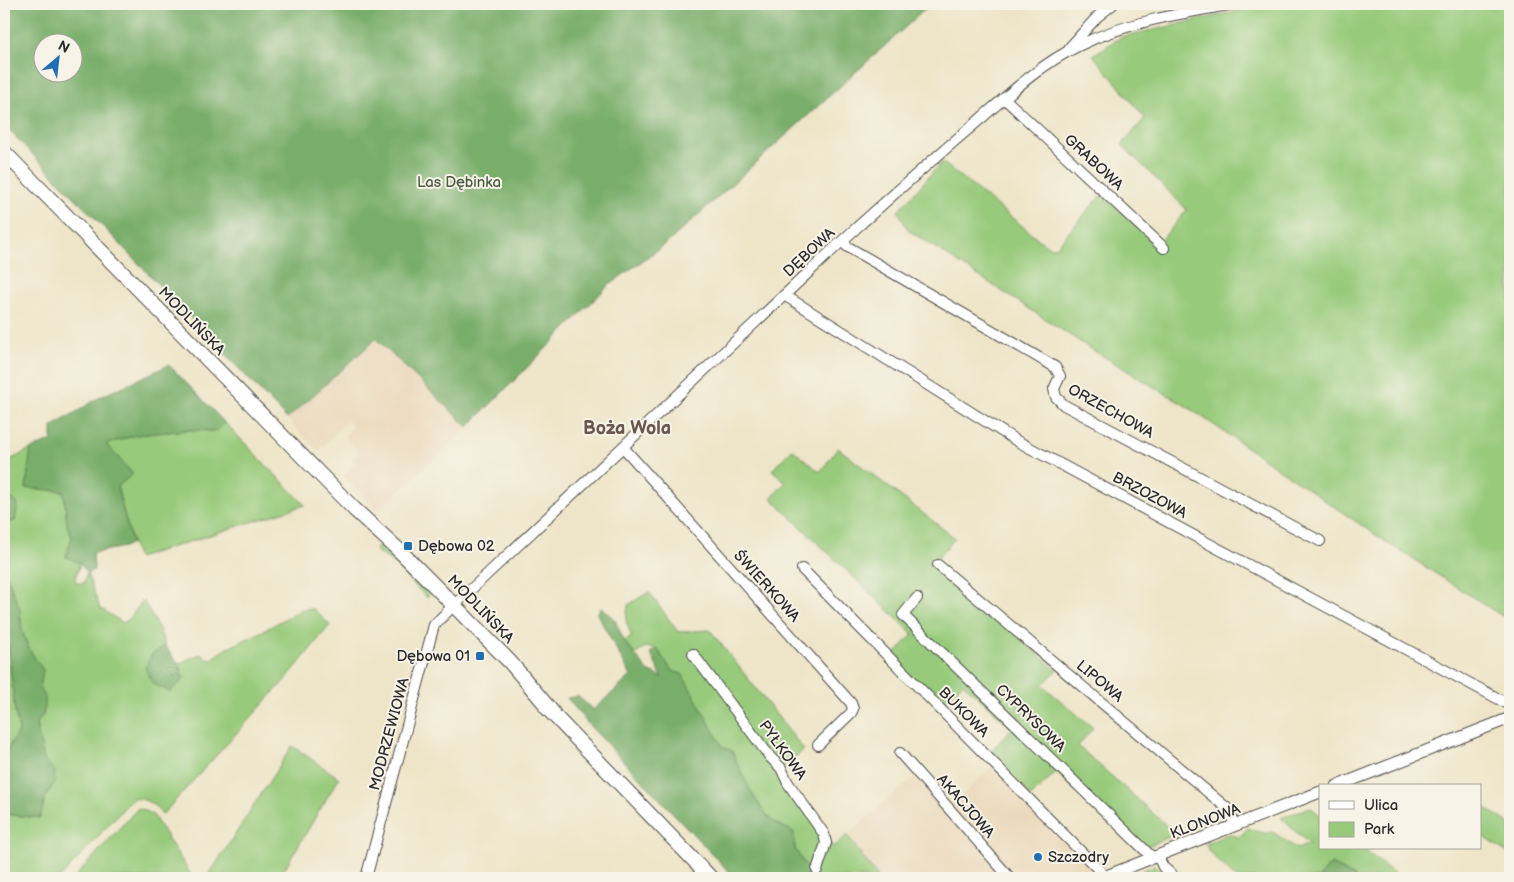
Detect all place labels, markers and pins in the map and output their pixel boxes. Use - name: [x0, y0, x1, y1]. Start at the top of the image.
- place label: Dębowa 02: [418, 537, 495, 556]
- marker: Dębowa 02: [402, 540, 414, 552]
- place label: Dębowa 01: [396, 647, 470, 666]
- marker: Dębowa 01: [474, 650, 486, 662]
- place label: Szczodry: [1048, 848, 1109, 867]
- marker: Szczodry: [1032, 851, 1044, 863]

